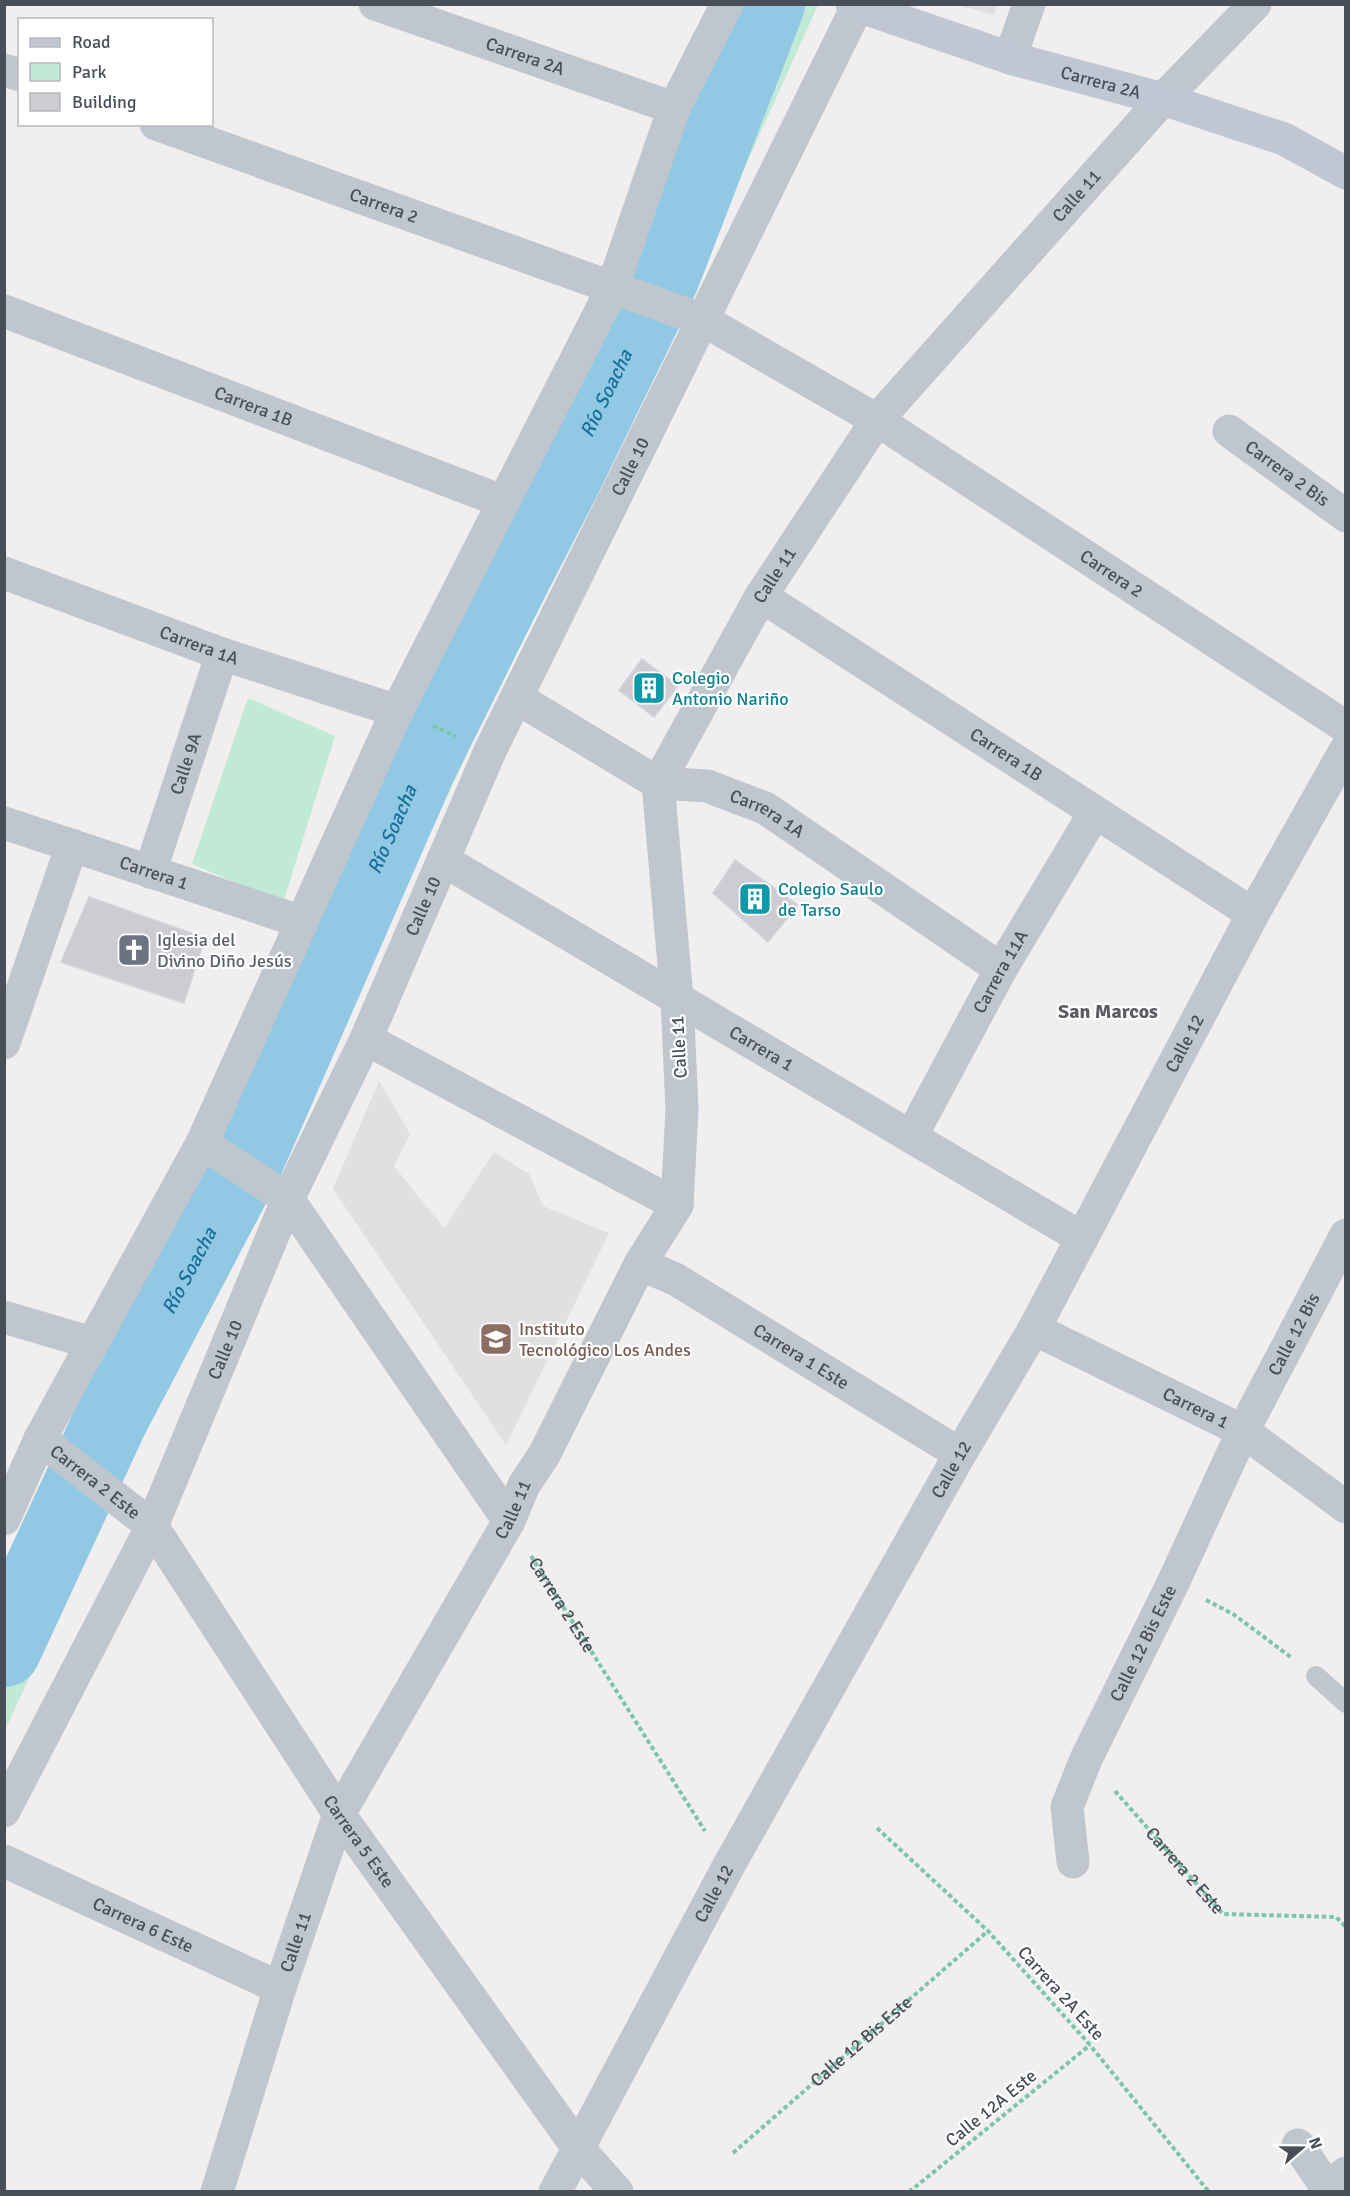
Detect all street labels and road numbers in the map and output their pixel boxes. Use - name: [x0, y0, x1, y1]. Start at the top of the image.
- street label: Carrera 2A: [483, 32, 568, 80]
- street label: Carrera 2A: [1058, 61, 1143, 104]
- street label: Calle 11: [1048, 165, 1106, 227]
- street label: Carrera 2: [347, 183, 421, 228]
- street label: Carrera 1B: [211, 381, 296, 431]
- street label: Calle 10: [607, 434, 654, 499]
- street label: Carrera 2 Bis: [1241, 435, 1334, 511]
- street label: Calle 11: [748, 543, 801, 607]
- street label: Carrera 2: [1076, 545, 1147, 602]
- street label: Carrera 1A: [157, 621, 241, 670]
- street label: Carrera 1B: [966, 723, 1047, 786]
- street label: Calle 9A: [165, 730, 206, 798]
- street label: Carrera 1A: [727, 785, 809, 843]
- street label: Carrera 1: [117, 851, 191, 894]
- street label: Calle 10: [401, 873, 446, 939]
- street label: Carrera 11A: [968, 926, 1033, 1017]
- street label: Calle 12: [1160, 1011, 1209, 1076]
- street label: Calle 11: [666, 1015, 692, 1079]
- street label: Carrera 1: [725, 1021, 798, 1076]
- street label: Calle 12 Bis: [1263, 1289, 1325, 1379]
- street label: Calle 10: [203, 1317, 247, 1383]
- street label: Carrera 1 Este: [749, 1319, 853, 1394]
- street label: Carrera 1: [1159, 1382, 1233, 1433]
- street label: Calle 12: [926, 1437, 976, 1502]
- street label: Carrera 2 Este: [46, 1440, 145, 1524]
- street label: Calle 11: [490, 1477, 536, 1543]
- street label: Carrera 2 Este: [524, 1553, 600, 1657]
- street label: Calle 12 Bis Este: [1105, 1581, 1181, 1705]
- street label: Carrera 5 Este: [319, 1791, 399, 1892]
- street label: Carrera 2 Este: [1141, 1823, 1229, 1919]
- street label: Calle 12: [689, 1861, 738, 1926]
- street label: Carrera 6 Este: [89, 1892, 197, 1958]
- street label: Calle 11: [275, 1909, 316, 1975]
- street label: Carrera 2A Este: [1013, 1941, 1109, 2045]
- street label: Calle 12 Bis Este: [806, 1991, 916, 2092]
- street label: Calle 12A Este: [941, 2065, 1041, 2151]

